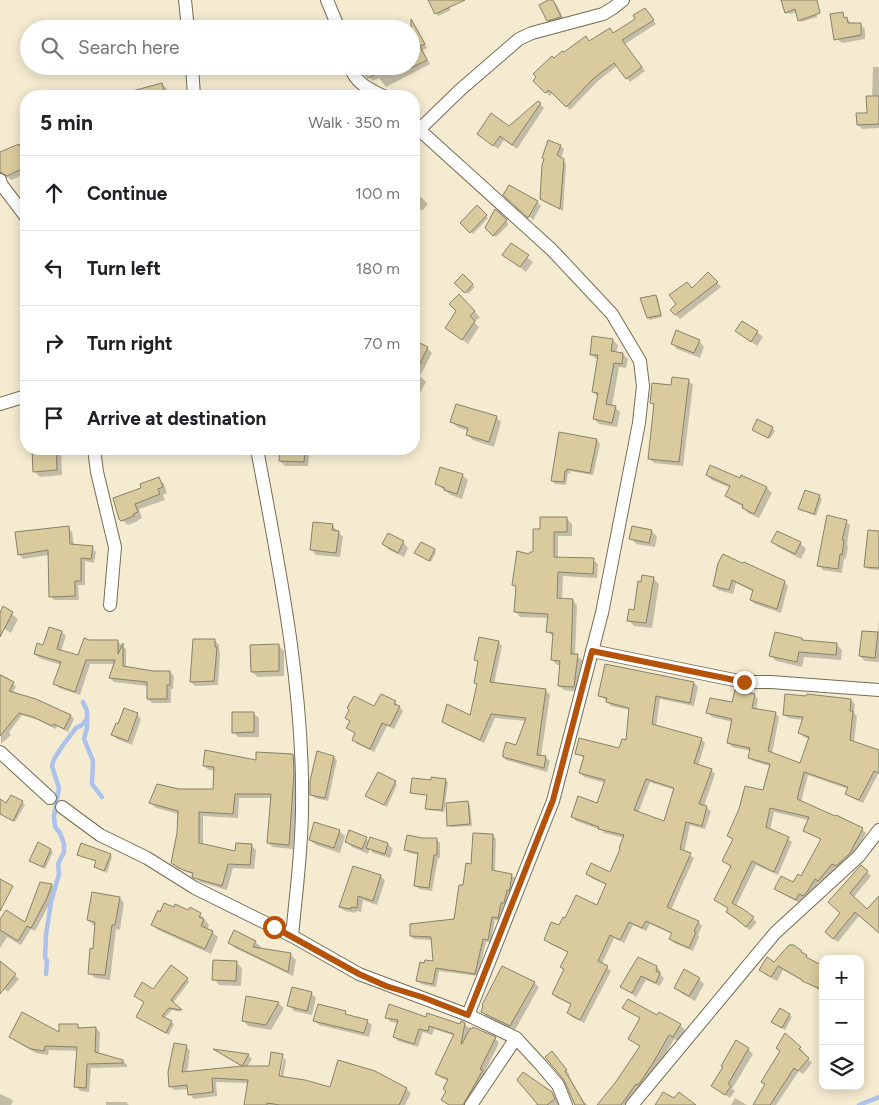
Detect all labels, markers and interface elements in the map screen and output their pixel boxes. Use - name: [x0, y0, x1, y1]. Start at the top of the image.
- search box: [20, 20, 420, 75]
- icon: search: [38, 34, 66, 62]
- text: Search here: [78, 36, 180, 59]
- text: 5 min: [40, 110, 93, 135]
- text: Walk · 350 m: [308, 113, 400, 132]
- icon: ahead: [40, 179, 68, 207]
- text: Continue: [87, 182, 167, 205]
- text: 100 m: [355, 184, 400, 203]
- icon: left: [40, 254, 68, 282]
- text: Turn left: [87, 257, 161, 280]
- text: 180 m: [356, 259, 400, 278]
- icon: right: [40, 329, 68, 357]
- text: Turn right: [87, 332, 173, 355]
- text: 70 m: [364, 334, 400, 353]
- icon: arrive: [40, 404, 68, 432]
- text: Arrive at destination: [87, 407, 266, 430]
- route end: [733, 671, 756, 694]
- route start: [263, 916, 286, 939]
- map controls: [819, 955, 864, 1090]
- button: +: [819, 955, 864, 1000]
- button: −: [819, 1000, 864, 1045]
- button: layers: [819, 1045, 864, 1090]

